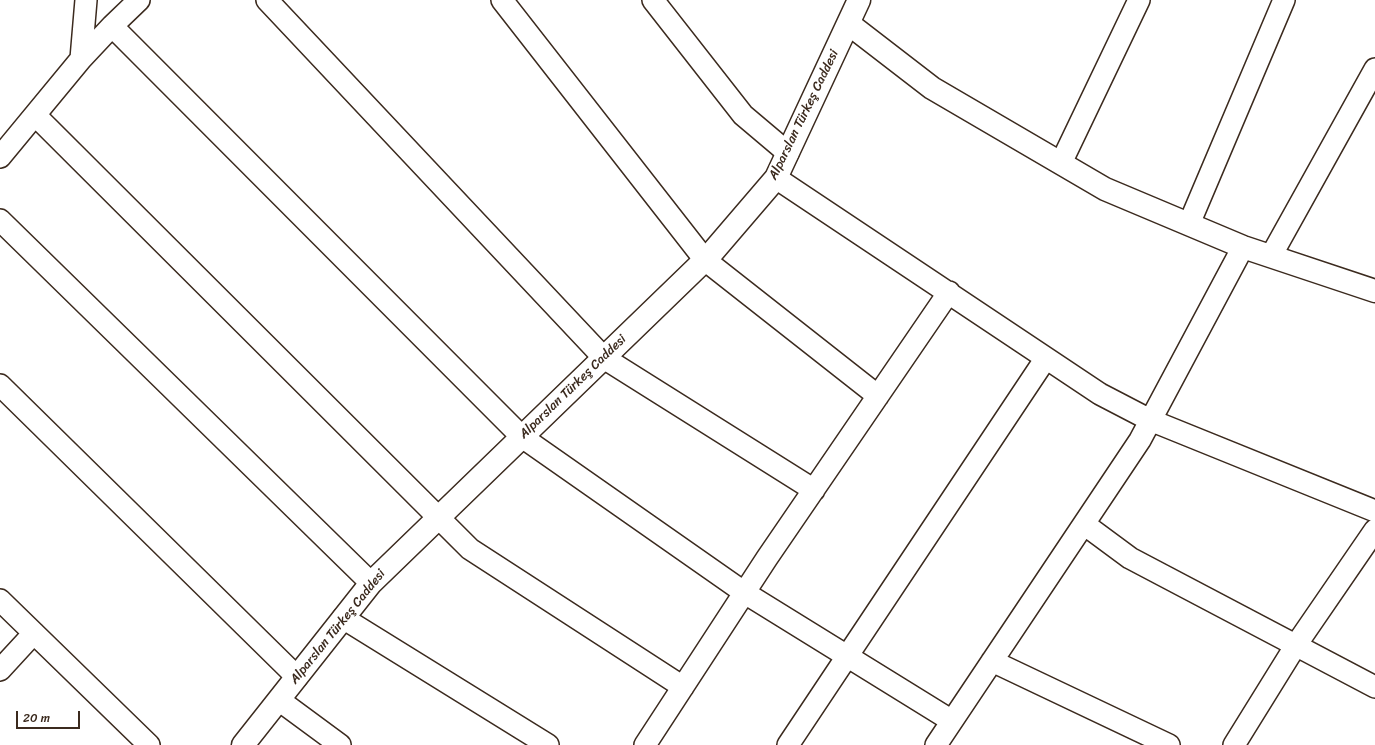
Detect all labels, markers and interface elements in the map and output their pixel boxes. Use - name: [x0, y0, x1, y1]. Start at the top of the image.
- street label: Alparslan Türkeş Caddesi: [766, 47, 842, 183]
- street label: Alparslan Türkeş Caddesi: [516, 332, 630, 442]
- street label: Alparslan Türkeş Caddesi: [287, 567, 389, 687]
- scale bar: [18, 703, 82, 729]
- text: 20 m: [23, 707, 50, 729]

